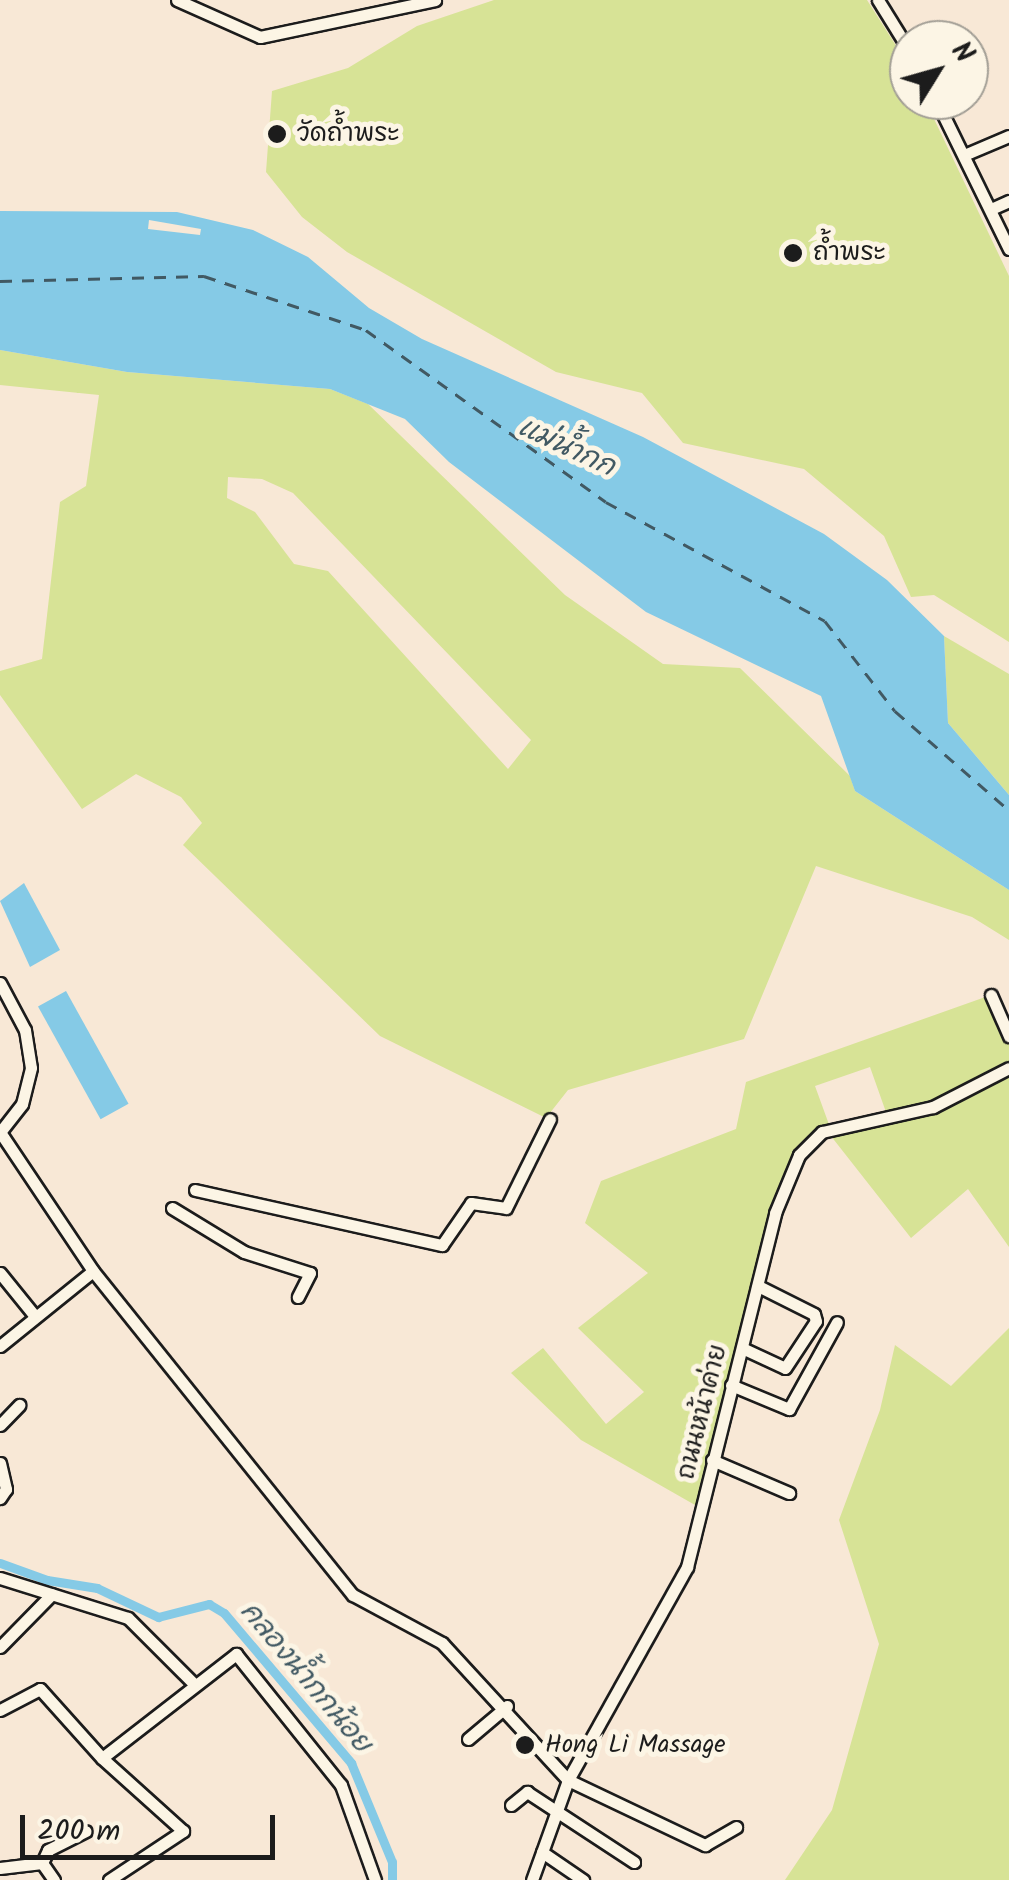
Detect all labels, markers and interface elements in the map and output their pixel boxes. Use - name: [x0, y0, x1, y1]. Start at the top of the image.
- north arrow: [889, 20, 989, 120]
- text: N: [938, 32, 985, 73]
- place label: วัดถ้ำพระ: [297, 119, 399, 149]
- marker: วัดถ้ำพระ: [266, 123, 288, 145]
- place label: ถ้ำพระ: [813, 238, 886, 268]
- marker: ถ้ำพระ: [782, 242, 804, 264]
- water label: แม่น้ำกก: [512, 411, 620, 485]
- street label: ถนนหน้าค่าย: [672, 1341, 734, 1483]
- water label: คลองน้ำกกน้อย: [232, 1596, 378, 1760]
- place label: Hong Li Massage: [545, 1730, 726, 1760]
- marker: Hong Li Massage: [514, 1734, 536, 1756]
- scale bar: [25, 1795, 280, 1857]
- text: 200 m: [37, 1808, 120, 1856]

